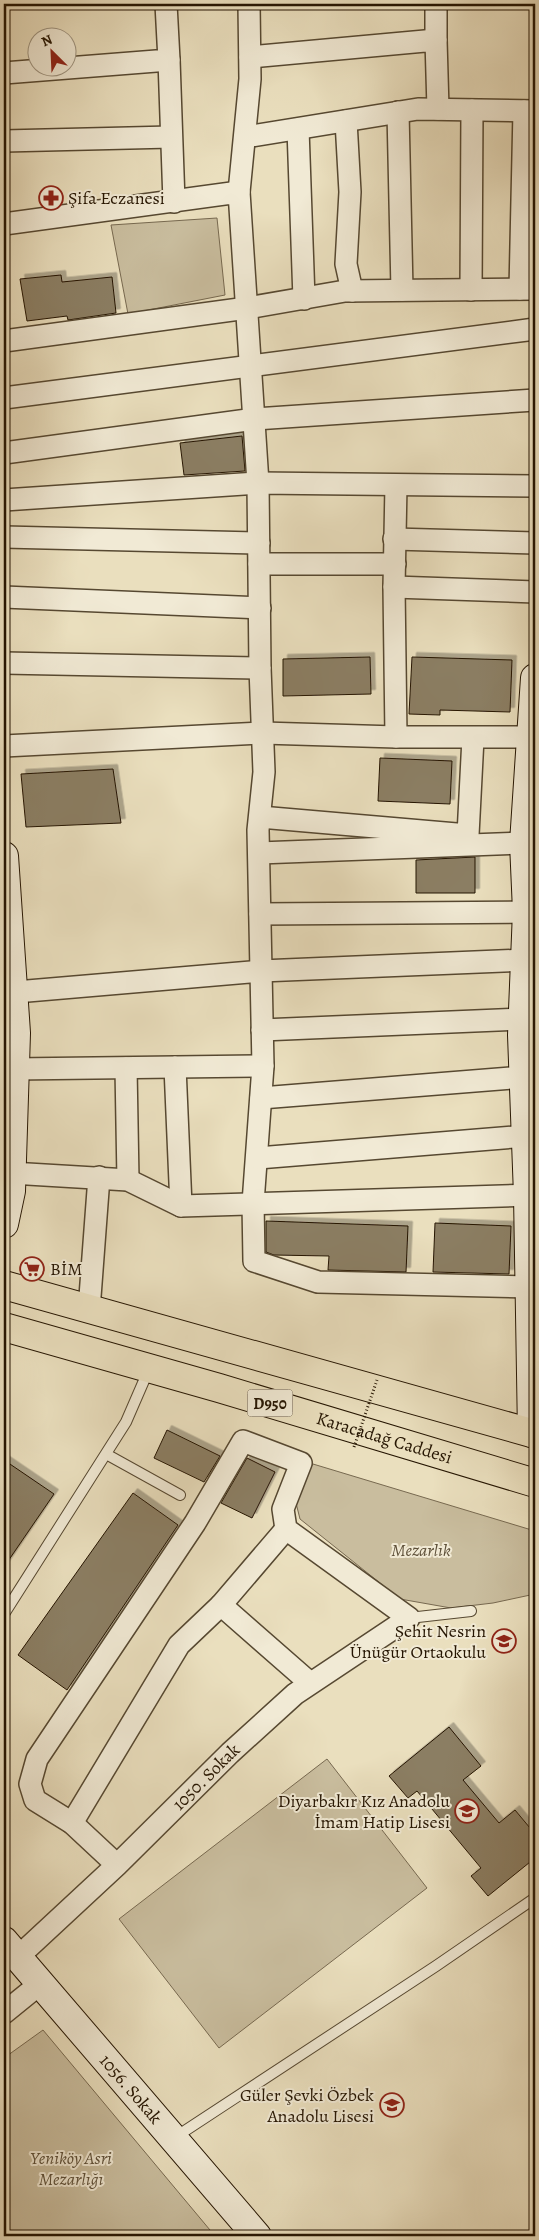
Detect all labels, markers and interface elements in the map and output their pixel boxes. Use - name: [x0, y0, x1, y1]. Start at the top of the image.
- north arrow: [28, 28, 78, 78]
- text: N: [38, 30, 55, 51]
- pharmacy icon: Şifa Eczanesi: [38, 185, 64, 211]
- place label: Şifa Eczanesi: [68, 186, 165, 210]
- supermarket icon: BİM: [19, 1256, 45, 1282]
- place label: BİM: [50, 1257, 83, 1281]
- road number: D950: [248, 1390, 292, 1416]
- street label: Karacadağ Caddesi: [313, 1406, 455, 1469]
- park label: Mezarlık: [391, 1538, 451, 1562]
- place label: Şehit Nesrin Ünügür Ortaokulu: [350, 1619, 486, 1664]
- school or university icon: Şehit Nesrin Ünügür Ortaokulu: [491, 1628, 517, 1654]
- street label: 1050. Sokak: [167, 1738, 245, 1816]
- place label: Diyarbakır Kız Anadolu İmam Hatip Lisesi: [278, 1789, 450, 1834]
- school or university icon: Diyarbakır Kız Anadolu İmam Hatip Lisesi: [454, 1798, 480, 1824]
- street label: 1056. Sokak: [94, 2049, 168, 2129]
- place label: Güler Şevki Özbek Anadolu Lisesi: [240, 2083, 374, 2128]
- school or university icon: Güler Şevki Özbek Anadolu Lisesi: [379, 2092, 405, 2118]
- park label: Yeniköy Asri Mezarlığı: [30, 2146, 112, 2191]

